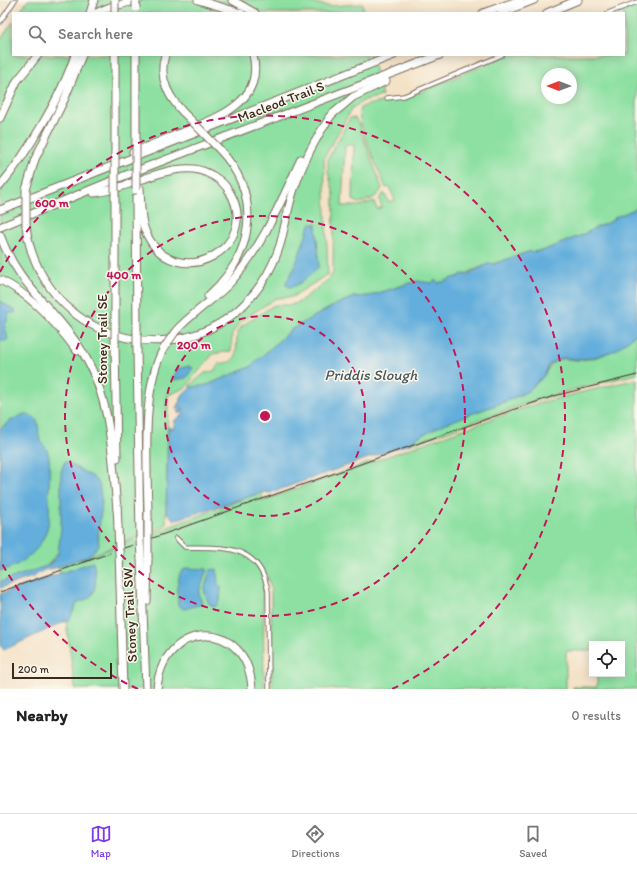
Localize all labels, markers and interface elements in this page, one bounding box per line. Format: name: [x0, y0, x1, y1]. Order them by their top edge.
search box: [12, 12, 625, 56]
icon: search: [26, 23, 48, 45]
text: Search here: [58, 25, 133, 43]
north arrow: [541, 68, 577, 104]
street label: Macleod Trail S: [235, 78, 327, 126]
text: 600 m: [35, 196, 70, 210]
text: 400 m: [107, 268, 142, 282]
street label: Stoney Trail SE: [94, 294, 111, 384]
text: 200 m: [177, 338, 212, 352]
water label: Priddis Slough: [325, 366, 418, 384]
centre of rings: [258, 409, 272, 423]
street label: Stoney Trail SW: [119, 567, 141, 663]
map controls: [589, 641, 625, 677]
button: locate: [589, 641, 625, 677]
scale bar: [12, 661, 112, 680]
text: 200 m: [18, 663, 49, 676]
text: Nearby: [16, 705, 68, 725]
text: 0 results: [571, 708, 621, 723]
tab: Map: [90, 823, 112, 860]
tab: Directions: [291, 823, 340, 860]
tab: Saved: [519, 823, 547, 860]

